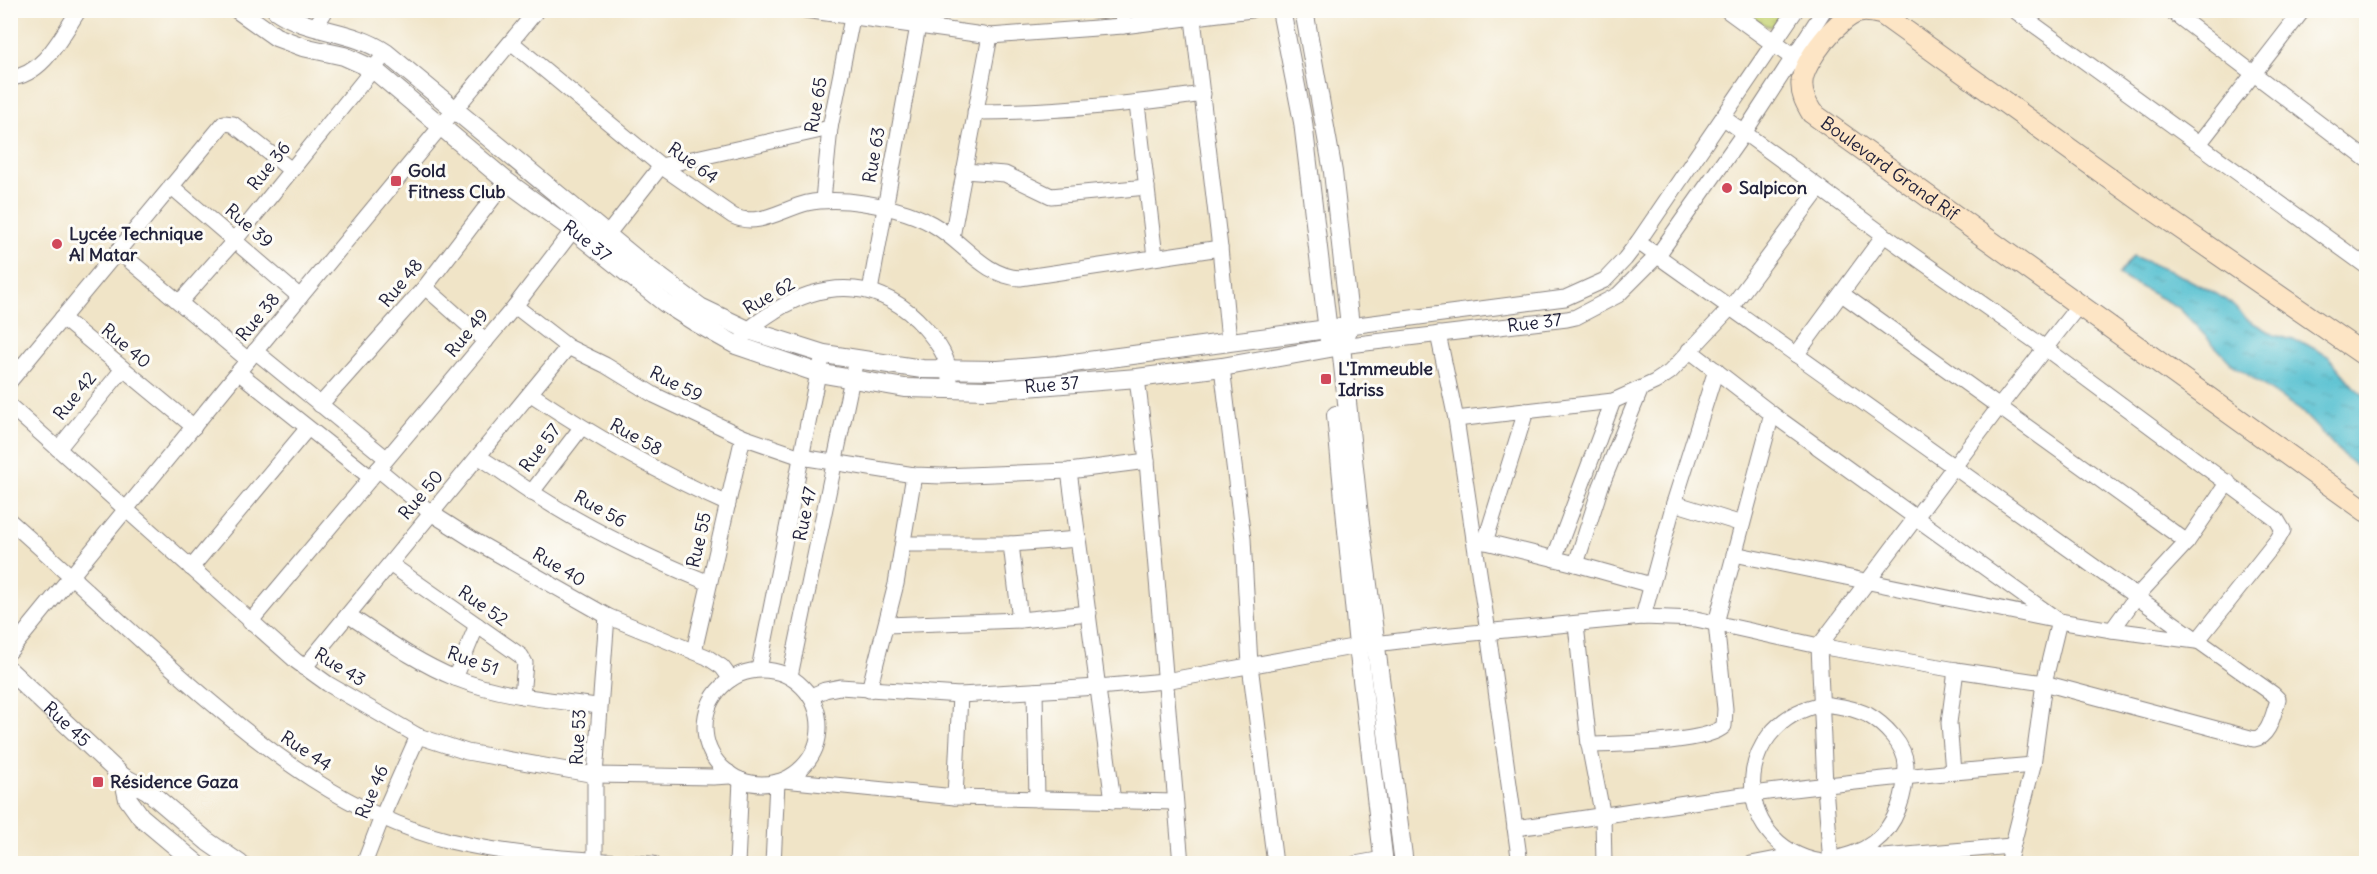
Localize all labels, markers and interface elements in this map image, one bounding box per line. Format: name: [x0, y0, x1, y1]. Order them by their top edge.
street label: Rue 65: [799, 75, 832, 135]
street label: Boulevard Grand Rif: [1816, 111, 1964, 226]
street label: Rue 63: [857, 125, 890, 185]
street label: Rue 36: [242, 137, 295, 195]
street label: Rue 64: [664, 137, 723, 189]
place label: Gold Fitness Club: [408, 159, 505, 203]
marker: Gold Fitness Club: [389, 174, 403, 188]
place label: Salpicon: [1739, 176, 1808, 199]
marker: Salpicon: [1720, 181, 1734, 195]
street label: Rue 39: [221, 198, 278, 253]
street label: Rue 37: [559, 215, 616, 267]
place label: Lycée Technique Al Matar: [69, 222, 204, 266]
marker: Lycée Technique Al Matar: [50, 237, 64, 251]
street label: Rue 48: [374, 254, 428, 312]
street label: Rue 62: [739, 272, 799, 320]
street label: Rue 38: [231, 288, 285, 346]
street label: Rue 49: [440, 304, 494, 362]
street label: Rue 37: [1506, 308, 1563, 337]
street label: Rue 40: [97, 318, 156, 373]
place label: L'Immeuble Idriss: [1338, 357, 1433, 401]
street label: Rue 59: [646, 360, 707, 407]
street label: Rue 42: [48, 367, 101, 425]
street label: Rue 37: [1024, 371, 1080, 398]
marker: L'Immeuble Idriss: [1319, 372, 1333, 386]
street label: Rue 58: [606, 413, 667, 460]
street label: Rue 57: [514, 419, 565, 477]
street label: Rue 50: [393, 465, 448, 524]
street label: Rue 56: [570, 485, 631, 532]
street label: Rue 47: [788, 485, 821, 543]
street label: Rue 55: [681, 510, 716, 570]
street label: Rue 40: [528, 542, 590, 591]
street label: Rue 52: [454, 580, 513, 631]
street label: Rue 51: [444, 641, 502, 680]
street label: Rue 43: [310, 642, 370, 691]
street label: Rue 45: [39, 696, 96, 752]
street label: Rue 53: [565, 708, 590, 766]
street label: Rue 44: [276, 725, 336, 776]
street label: Rue 46: [350, 761, 393, 822]
place label: Résidence Gaza: [110, 770, 238, 793]
marker: Résidence Gaza: [91, 775, 105, 789]

